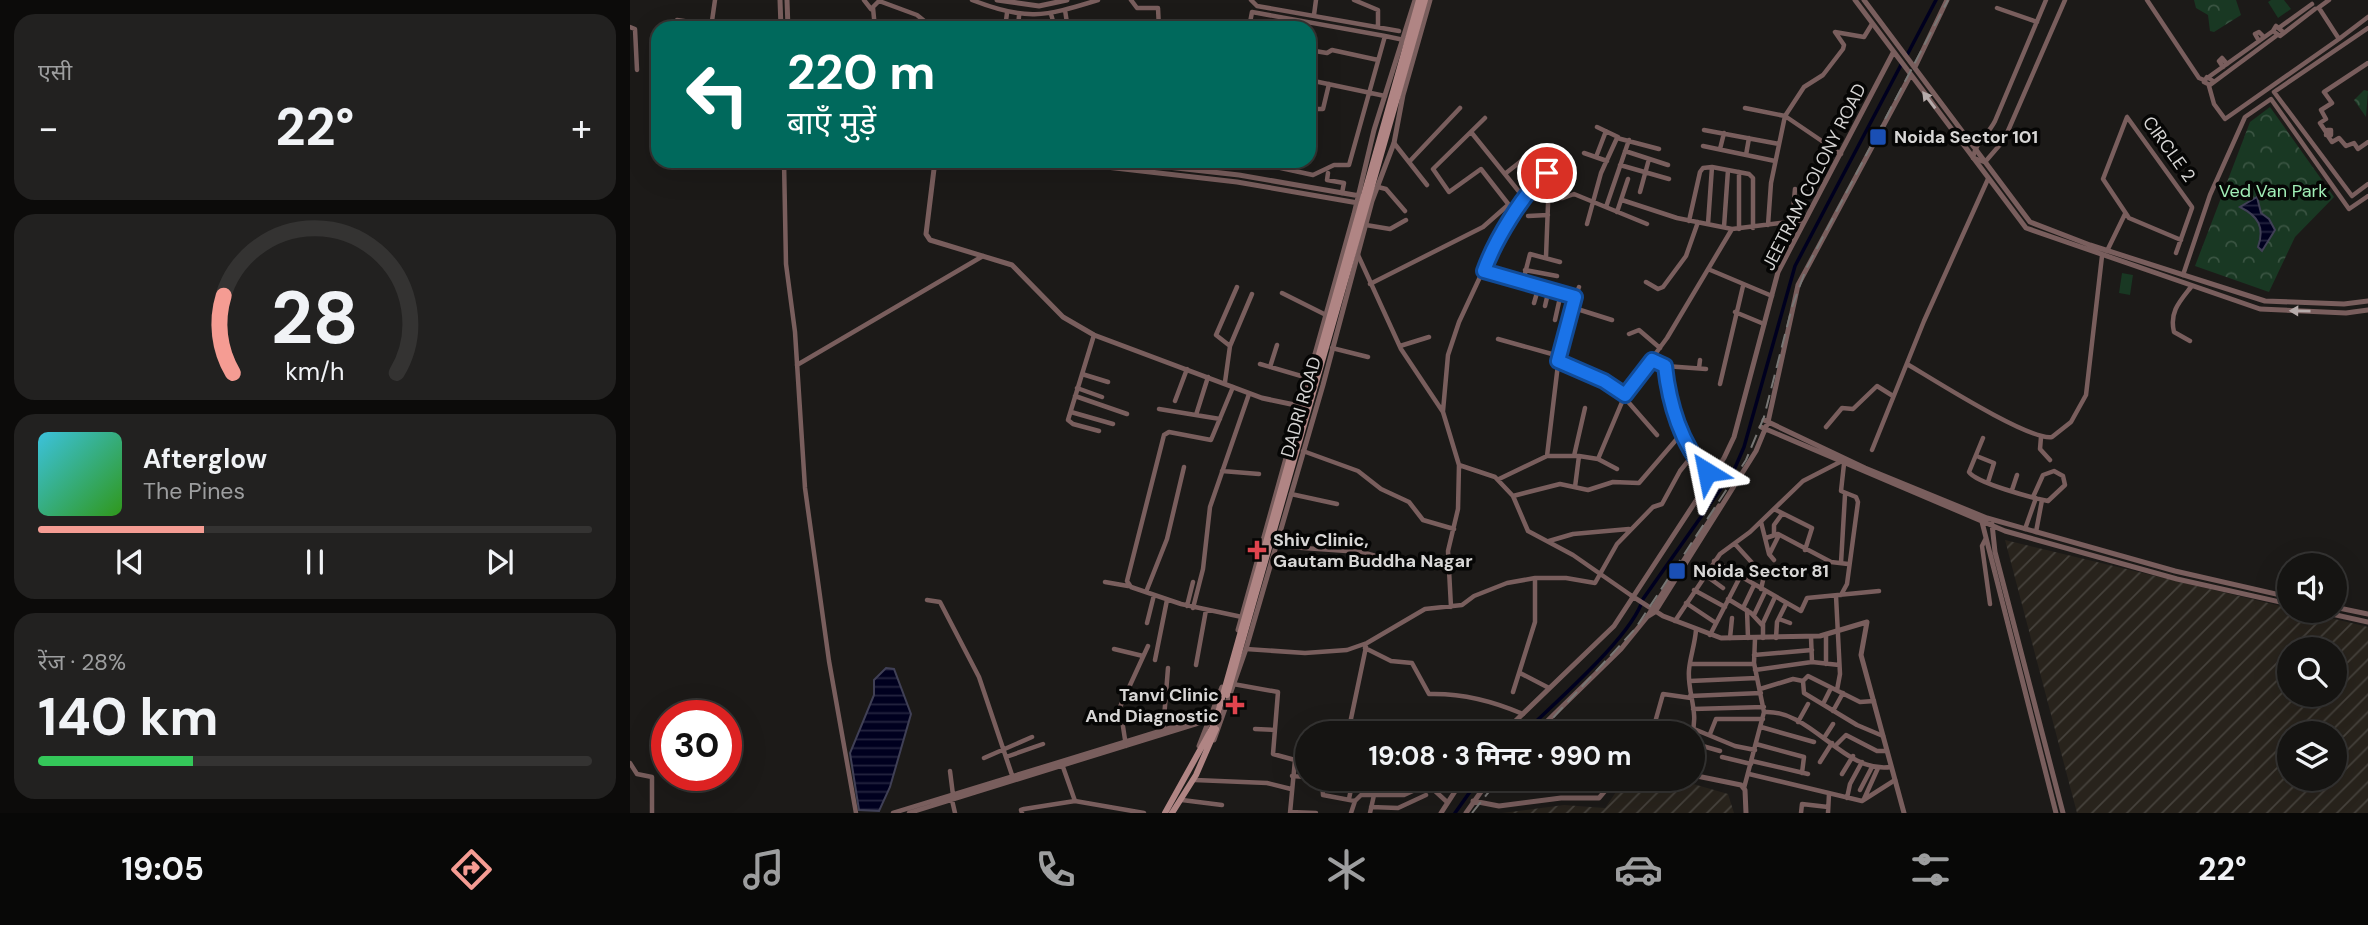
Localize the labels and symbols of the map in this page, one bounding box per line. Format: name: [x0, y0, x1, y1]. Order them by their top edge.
street label: JEETRAM COLONY ROAD: [1756, 79, 1872, 275]
one-way arrow: [1922, 91, 1936, 110]
street label: CIRCLE 2: [2137, 111, 2201, 187]
place label: Noida Sector 101: [1894, 125, 2038, 149]
marker: Noida Sector 101: [1868, 127, 1888, 147]
pin: [1517, 143, 1577, 203]
park label: Ved Van Park: [2219, 179, 2327, 203]
one-way arrow: [2289, 306, 2311, 317]
street label: DADRI ROAD: [1275, 354, 1327, 460]
position arrow: [1670, 435, 1744, 509]
place label: Shiv Clinic, Gautam Buddha Nagar: [1273, 528, 1473, 573]
marker: Shiv Clinic, Gautam Buddha Nagar: [1247, 540, 1267, 560]
place label: Noida Sector 81: [1693, 559, 1829, 583]
marker: Noida Sector 81: [1667, 561, 1687, 581]
place label: Tanvi Clinic And Diagnostic: [1085, 683, 1219, 728]
marker: Tanvi Clinic And Diagnostic: [1225, 695, 1245, 715]
speed limit sign: 30: [651, 700, 742, 791]

